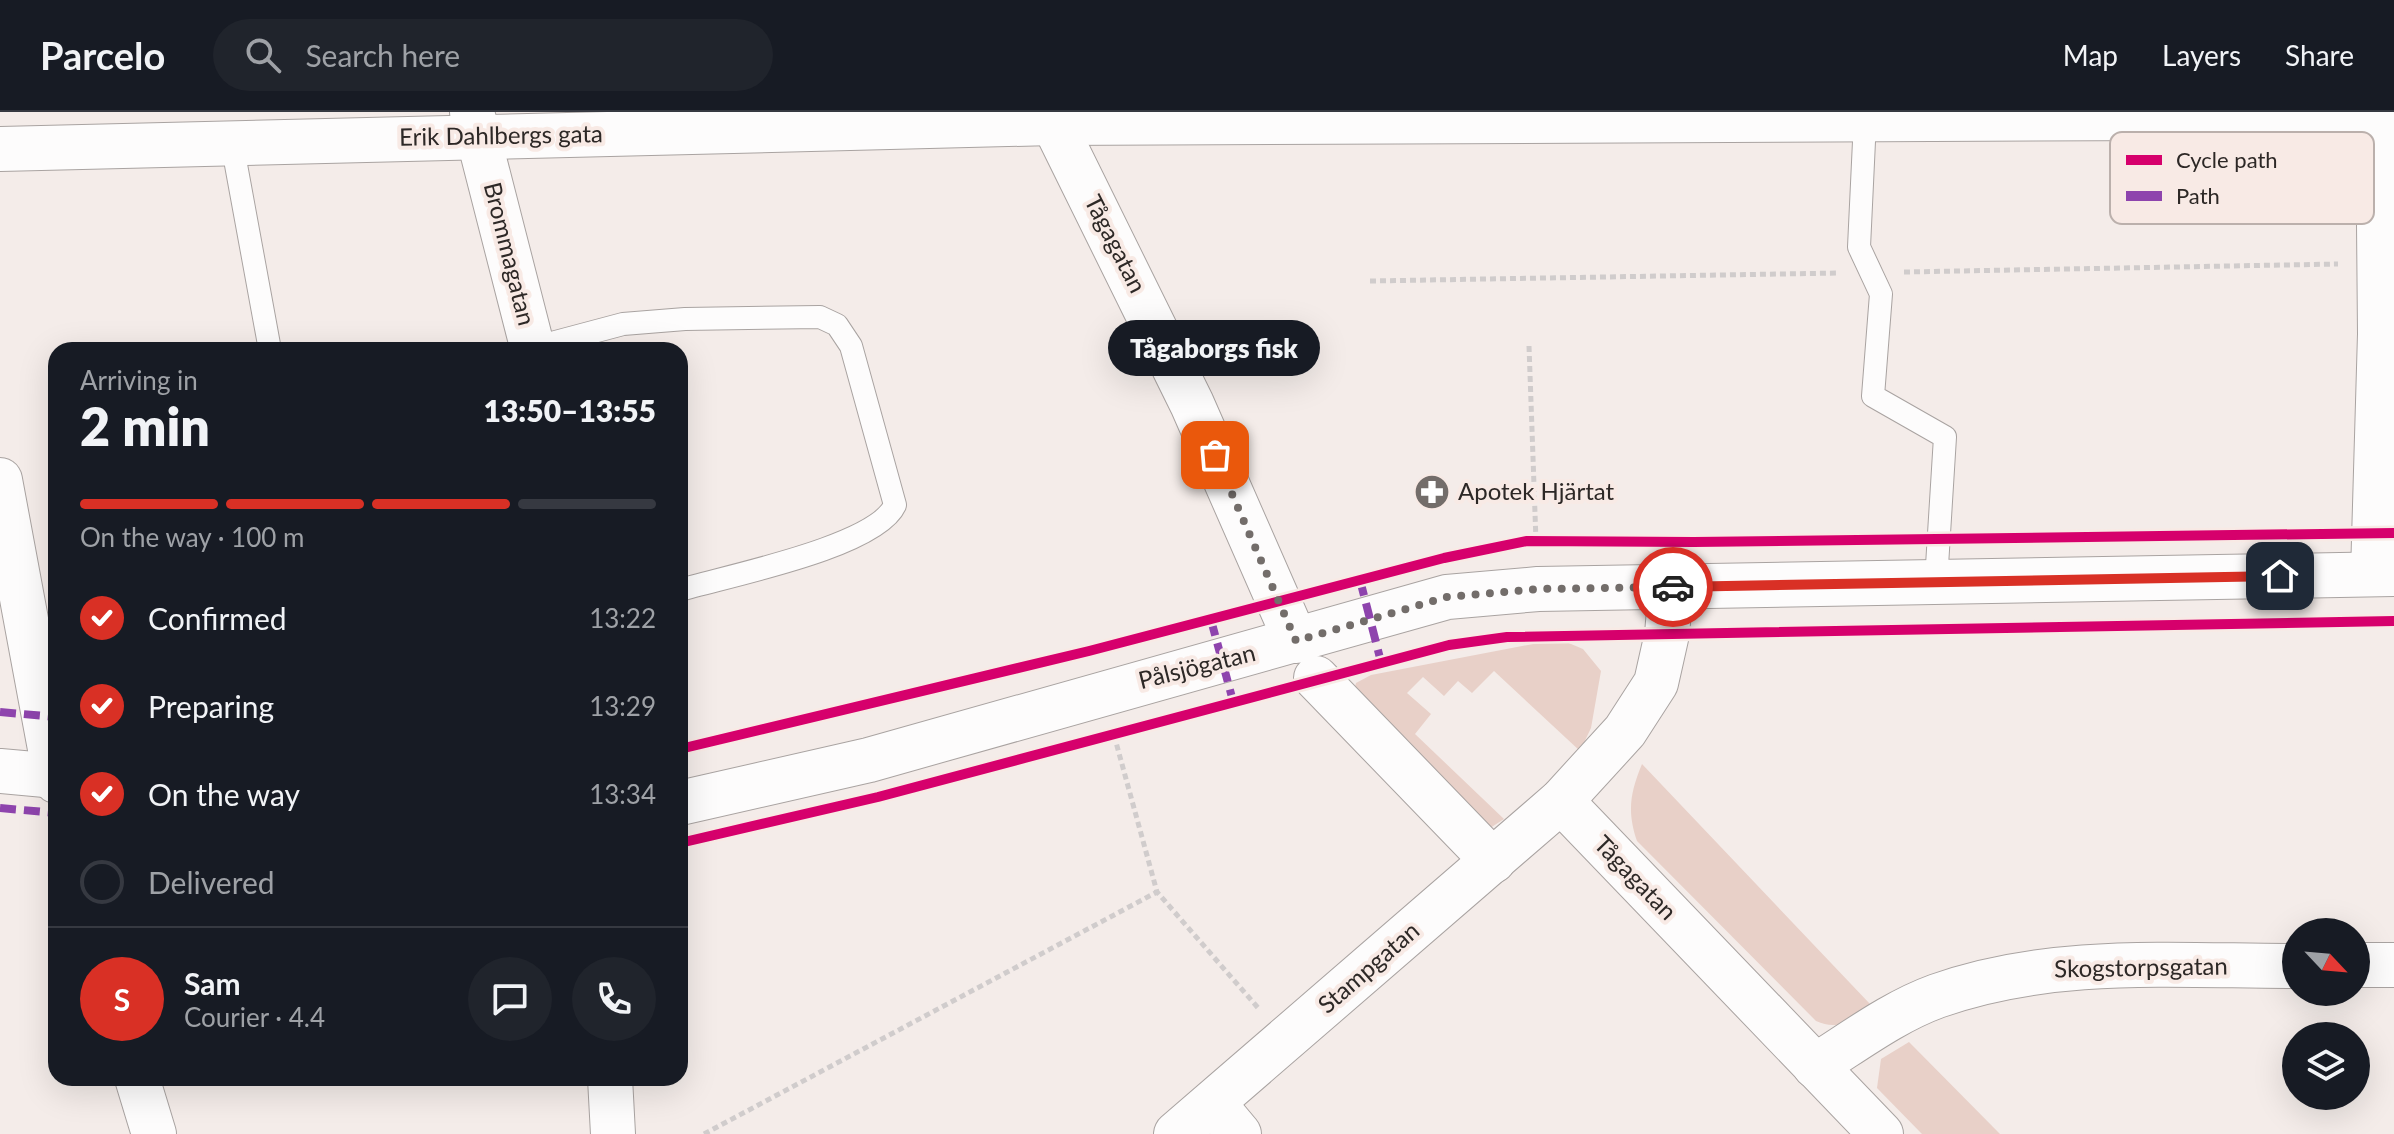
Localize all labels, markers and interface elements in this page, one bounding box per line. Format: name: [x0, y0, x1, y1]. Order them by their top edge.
search box: [213, 19, 773, 91]
text: Parcelo: [40, 32, 165, 78]
icon: search: [241, 33, 285, 77]
text: Search here: [305, 37, 460, 73]
text: Map: [2063, 38, 2118, 72]
text: Layers: [2162, 38, 2241, 72]
text: Share: [2285, 38, 2354, 72]
street label: Erik Dahlbergs gata: [399, 118, 603, 151]
legend: [2110, 132, 2374, 224]
text: Cycle path: [2176, 146, 2278, 173]
street label: Brommagatan: [479, 179, 542, 328]
text: Path: [2176, 182, 2220, 209]
street label: Tågagatan: [1079, 190, 1153, 297]
callout: Tågaborgs fisk: [1109, 319, 1321, 375]
text: Tågaborgs fisk: [1130, 332, 1298, 364]
text: Arriving in: [80, 364, 198, 396]
text: 13:50–13:55: [483, 392, 656, 428]
text: 2 min: [80, 395, 210, 457]
pin: [1181, 421, 1249, 489]
icon: bag: [1193, 433, 1237, 477]
pharmacy icon: Apotek Hjärtat: [1413, 473, 1451, 511]
place label: Apotek Hjärtat: [1458, 476, 1615, 505]
text: On the way · 100 m: [80, 521, 304, 553]
pin: [2246, 542, 2314, 610]
courier: [1633, 547, 1713, 627]
icon: home: [2258, 554, 2302, 598]
icon: car: [1651, 565, 1695, 609]
icon: check: [80, 596, 124, 640]
text: Confirmed: [148, 600, 287, 636]
text: 13:22: [589, 602, 656, 634]
street label: Pålsjögatan: [1135, 637, 1258, 694]
icon: check: [80, 684, 124, 728]
text: Preparing: [148, 688, 274, 724]
text: 13:29: [589, 690, 656, 722]
icon: check: [80, 772, 124, 816]
text: On the way: [148, 776, 300, 812]
text: 13:34: [589, 778, 656, 810]
street label: Tågagatan: [1589, 829, 1683, 925]
text: Delivered: [148, 864, 275, 900]
street label: Stampgatan: [1312, 915, 1424, 1019]
north arrow: [2282, 918, 2370, 1006]
map controls: [2282, 918, 2370, 1110]
street label: Skogstorpsgatan: [2054, 950, 2228, 983]
button: chat: [468, 957, 552, 1041]
button: phone: [572, 957, 656, 1041]
text: Sam: [184, 965, 241, 1001]
text: S: [114, 981, 130, 1017]
text: Courier · 4.4: [184, 1001, 325, 1033]
button: layers: [2282, 1022, 2370, 1110]

